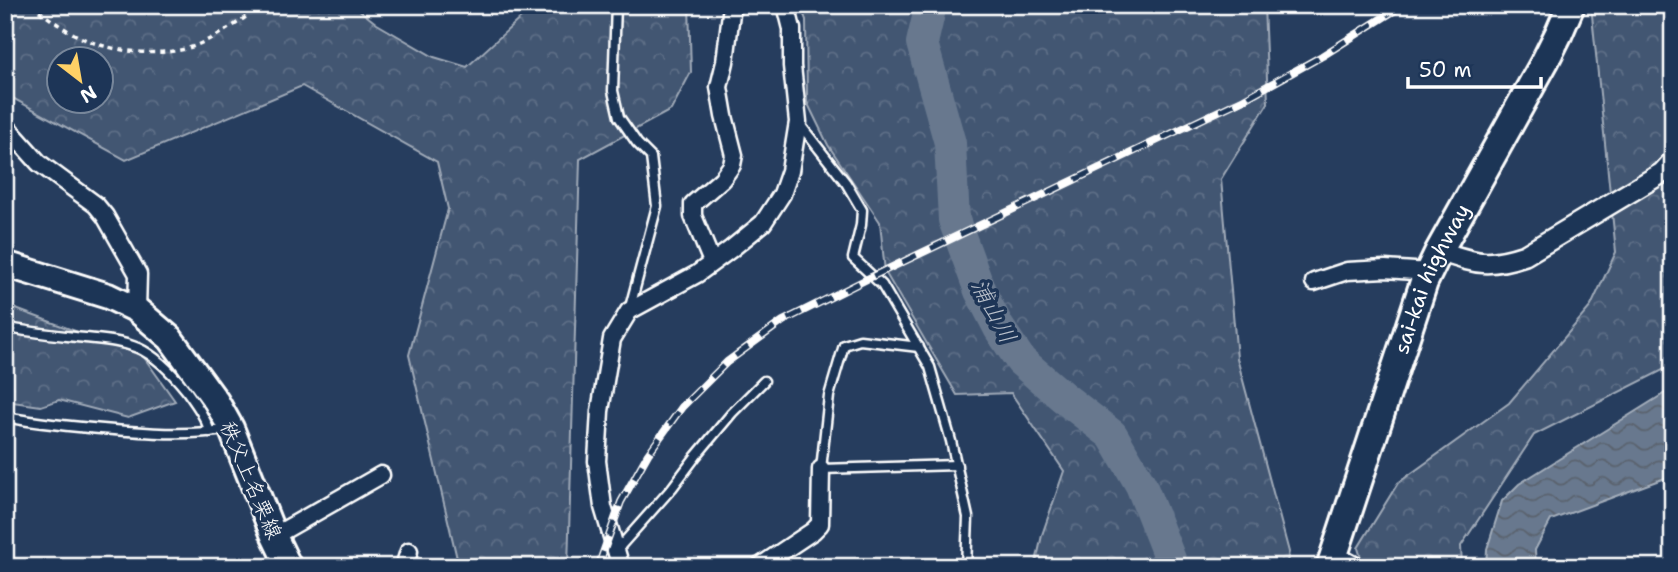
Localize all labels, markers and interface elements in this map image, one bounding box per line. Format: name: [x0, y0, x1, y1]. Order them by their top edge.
north arrow: [46, 46, 116, 116]
scale bar: [1408, 46, 1542, 90]
text: 50 m: [1419, 56, 1472, 84]
text: N: [76, 80, 101, 109]
street label: sai-kai highway: [1387, 199, 1477, 357]
water label: 浦山川: [965, 273, 1023, 349]
street label: 秩父上名栗線: [213, 417, 289, 543]

